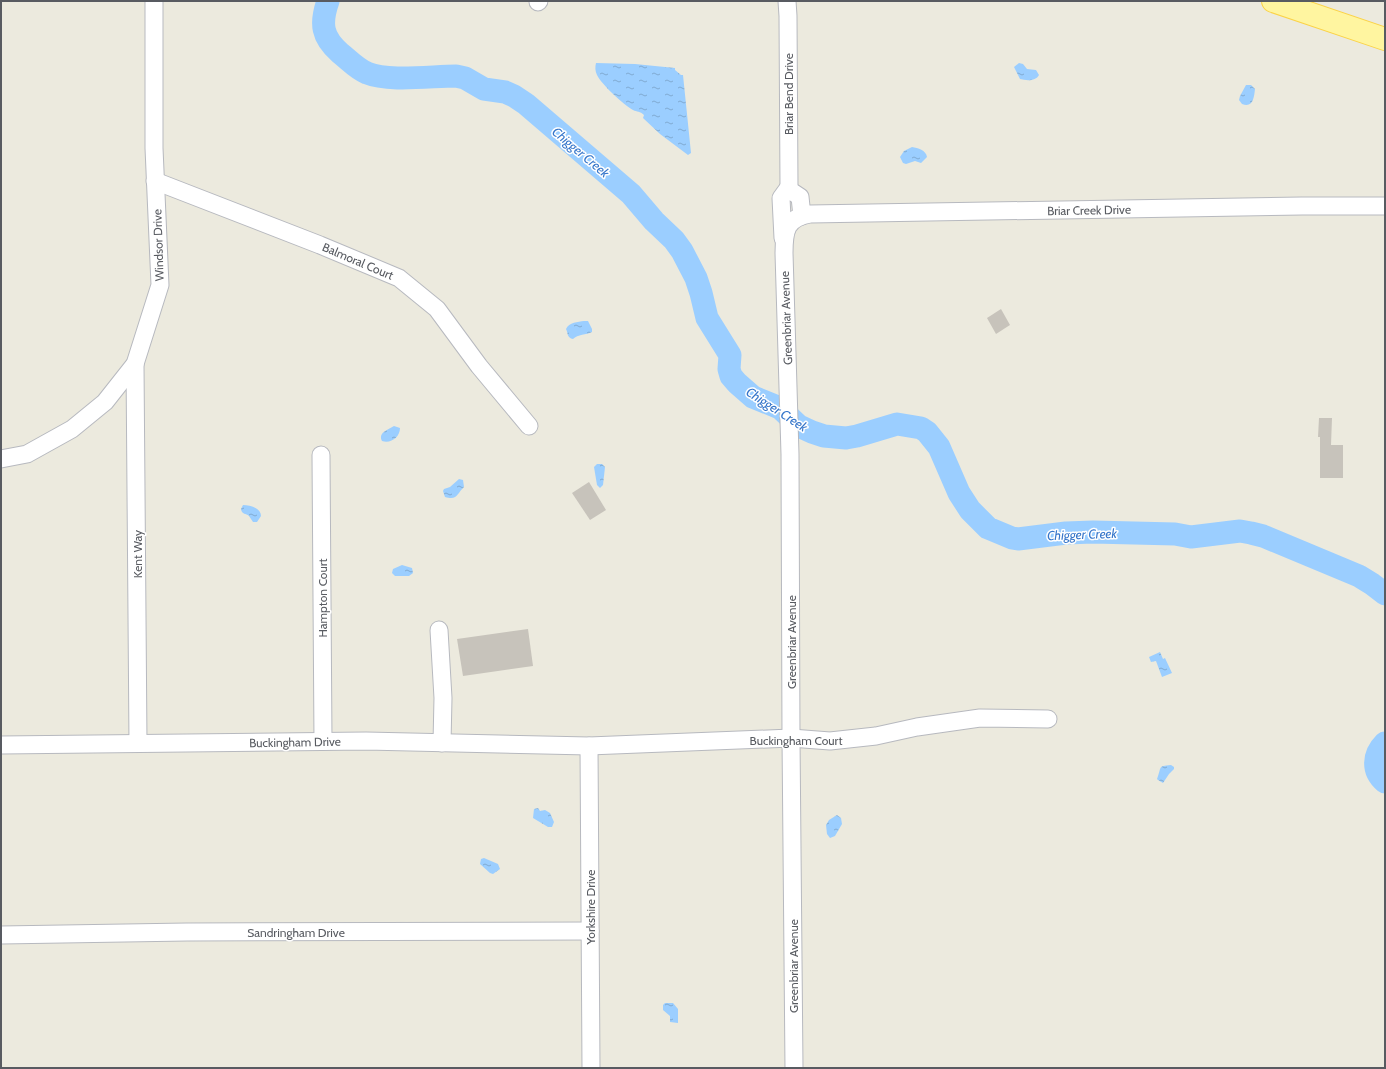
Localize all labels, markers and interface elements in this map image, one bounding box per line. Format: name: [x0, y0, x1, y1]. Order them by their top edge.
street label: Briar Bend Drive: [781, 53, 796, 135]
water label: Chigger Creek: [549, 123, 613, 181]
street label: Briar Creek Drive: [1047, 202, 1131, 218]
street label: Windsor Drive: [149, 209, 167, 281]
street label: Balmoral Court: [320, 239, 396, 283]
street label: Greenbriar Avenue: [777, 271, 795, 365]
water label: Chigger Creek: [743, 383, 811, 435]
water label: Chigger Creek: [1047, 525, 1118, 543]
street label: Kent Way: [130, 530, 145, 578]
street label: Hampton Court: [315, 558, 330, 638]
street label: Greenbriar Avenue: [784, 595, 799, 689]
street label: Buckingham Court: [750, 733, 842, 748]
street label: Buckingham Drive: [249, 734, 341, 750]
street label: Yorkshire Drive: [583, 870, 598, 945]
street label: Greenbriar Avenue: [786, 919, 801, 1013]
street label: Sandringham Drive: [247, 925, 345, 940]

